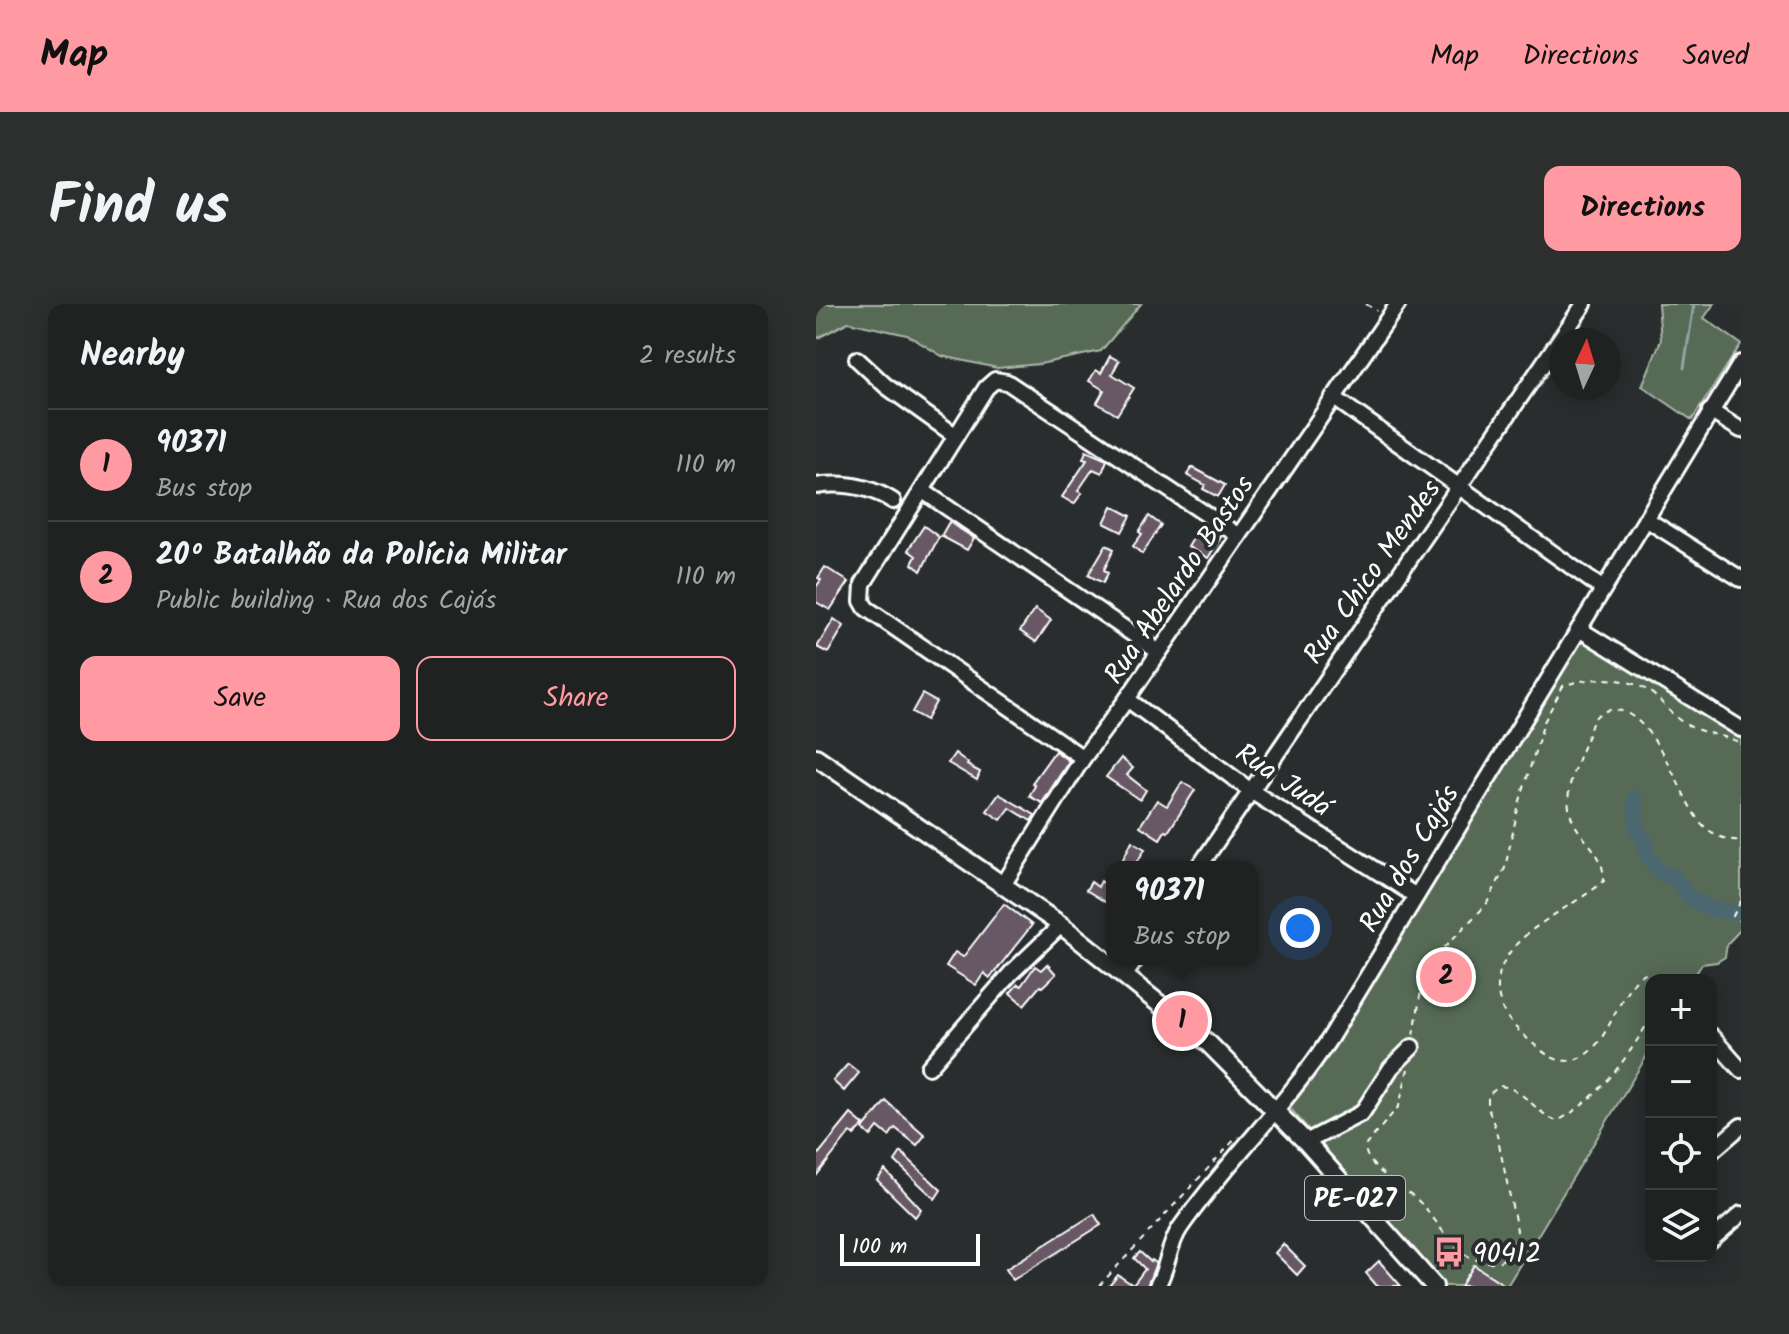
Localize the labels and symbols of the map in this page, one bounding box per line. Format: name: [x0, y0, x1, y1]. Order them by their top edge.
north arrow: [1549, 328, 1621, 400]
street label: Rua Abelardo Bastos: [1093, 467, 1267, 694]
street label: Rua Chico Mendes: [1292, 471, 1454, 674]
street label: Rua Judá: [1225, 732, 1342, 831]
street label: Rua dos Cajás: [1348, 776, 1472, 942]
your location: [1280, 908, 1320, 948]
pin: 2: [1420, 947, 1472, 1007]
pin: 1: [1156, 991, 1208, 1051]
road number: PE-027: [1305, 1176, 1405, 1220]
scale bar: [840, 1230, 980, 1266]
place label: 90412: [1473, 1232, 1541, 1277]
bus stop icon: 90412: [1432, 1235, 1466, 1269]

